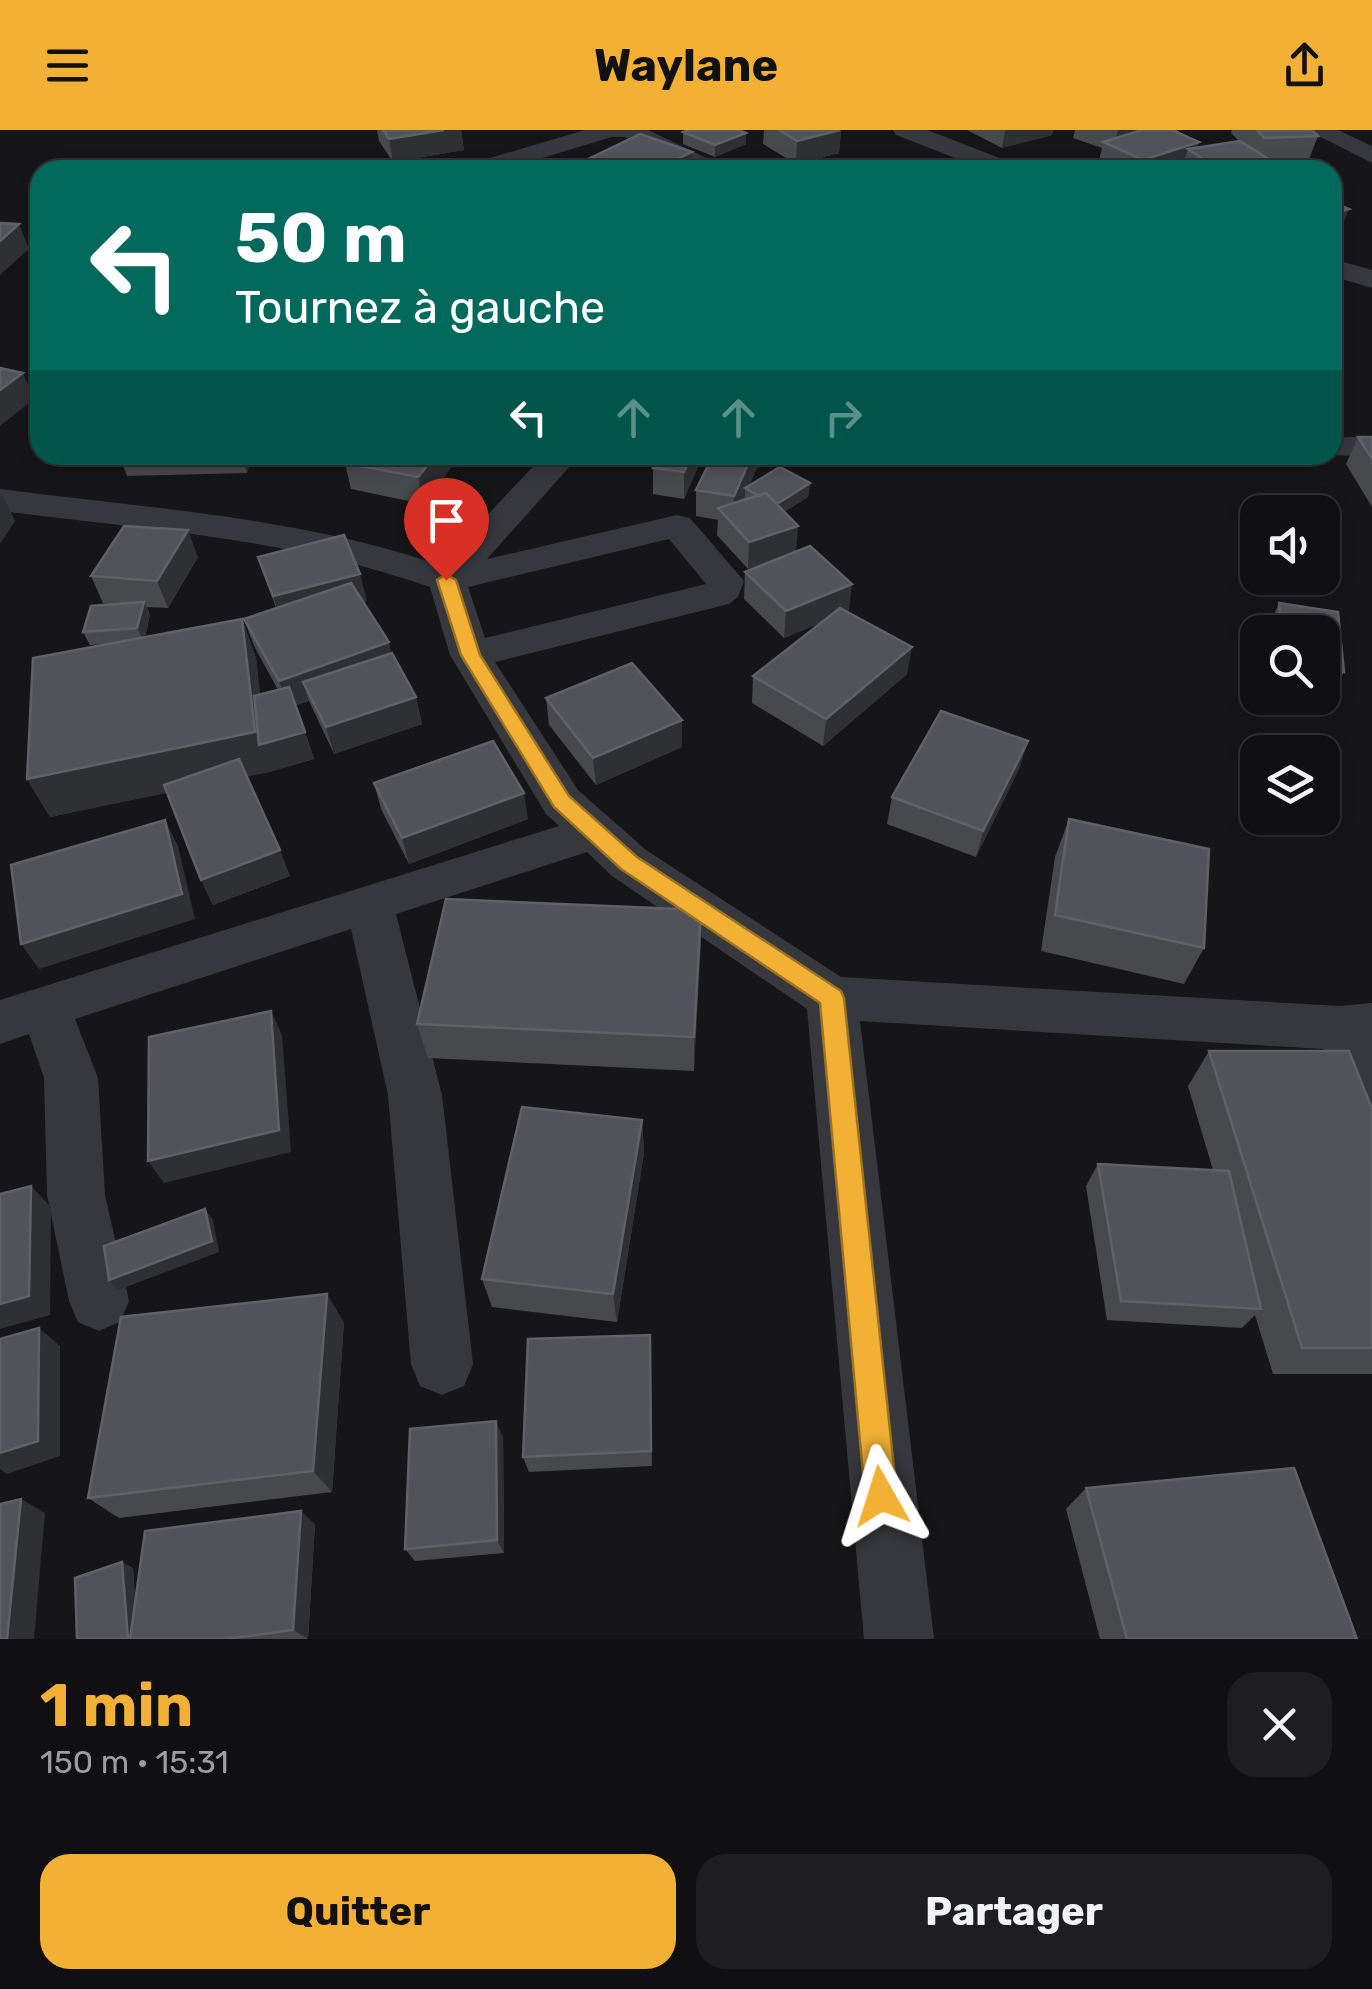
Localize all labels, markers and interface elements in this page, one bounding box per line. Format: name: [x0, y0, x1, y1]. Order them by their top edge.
icon: menu: [40, 38, 95, 93]
icon: share: [1277, 38, 1332, 93]
text: Waylane: [594, 39, 778, 92]
text: 50 m: [235, 197, 407, 280]
icon: left: [70, 200, 200, 330]
text: Tournez à gauche: [235, 281, 605, 334]
icon: left: [501, 390, 556, 445]
icon: ahead: [606, 390, 661, 445]
icon: ahead: [711, 390, 766, 445]
icon: right: [816, 390, 871, 445]
pin: [404, 478, 489, 581]
icon: arrive: [419, 493, 474, 548]
map controls: [1240, 495, 1340, 835]
button: sound: [1240, 495, 1340, 595]
button: search: [1240, 615, 1340, 715]
button: layers: [1240, 735, 1340, 835]
position arrow: [829, 1444, 933, 1548]
text: 1 min: [40, 1670, 193, 1741]
button: close: [1227, 1672, 1332, 1777]
text: 150 m · 15:31: [40, 1743, 229, 1781]
button: Quitter: [40, 1854, 676, 1969]
button: Partager: [696, 1854, 1332, 1969]

